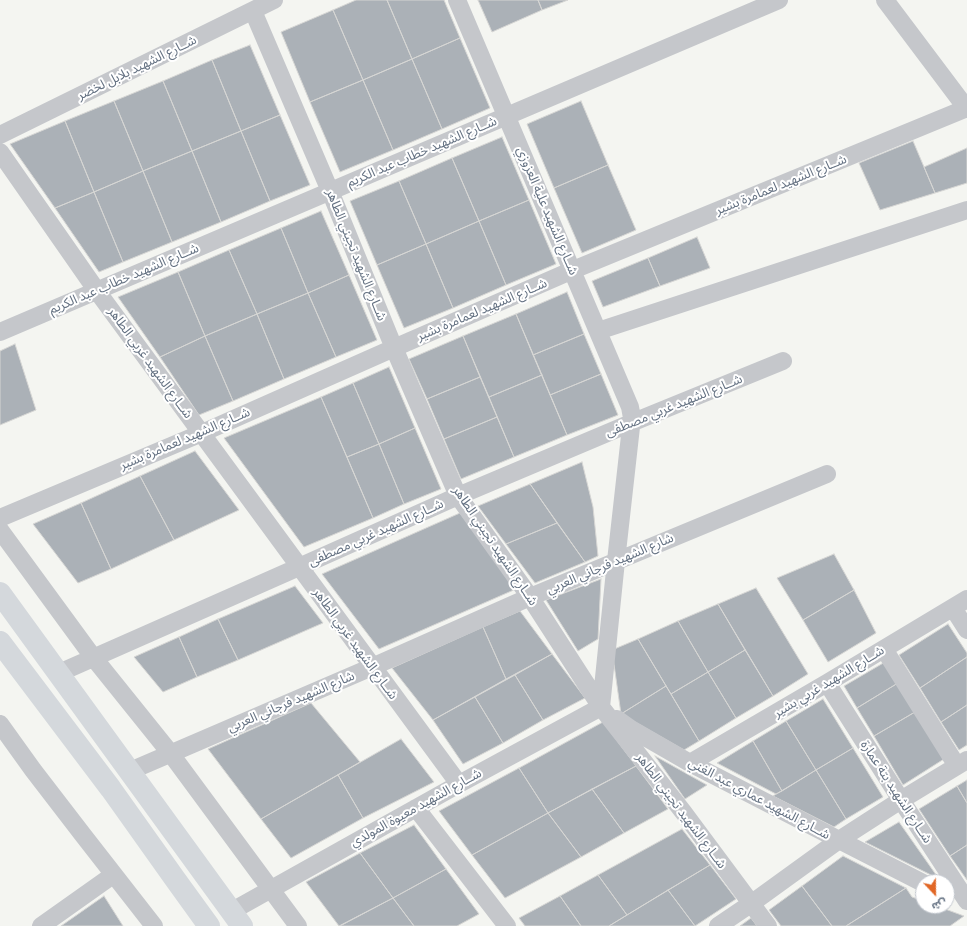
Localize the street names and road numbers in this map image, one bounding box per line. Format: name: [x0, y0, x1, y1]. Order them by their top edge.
street label: شــارع الشهيد بلابل لخضر: [75, 32, 199, 104]
street label: شــارع الشهيد خطاب عبد الكريم: [345, 113, 499, 191]
street label: شــارع الشهيد علية العزوزي: [513, 144, 581, 278]
street label: شــارع الشهيد لعمامرة بشير: [713, 152, 849, 218]
street label: شــارع الشهيد تجيني الطاهر: [322, 187, 390, 323]
street label: شــارع الشهيد خطاب عبد الكريم: [47, 240, 201, 318]
street label: شــارع الشهيد لعمامرة بشير: [414, 275, 550, 345]
street label: شــارع الشهيد غربي الطاهر: [104, 304, 196, 422]
street label: شــارع الشهيد غربي مصطفى: [603, 371, 745, 441]
street label: شــارع الشهيد لعمامرة بشير: [117, 404, 253, 474]
street label: شــارع الشهيد تجيني الطاهر: [449, 483, 541, 609]
street label: شــارع الشهيد غربي مصطفى: [306, 496, 446, 570]
street label: شارع الشهيد فرجاني العربي: [544, 530, 676, 598]
street label: شــارع الشهيد غربي الطاهر: [309, 585, 401, 703]
street label: شــارع الشهيد غربي بشير: [771, 643, 887, 721]
street label: شارع الشهيد فرجاني العربي: [225, 668, 357, 736]
street label: شــارع الشهيد بتة عمارة: [857, 738, 935, 846]
street label: شــارع الشهيد تجيني الطاهر: [632, 750, 730, 872]
street label: شــارع الشهيد عماري عبد الغني: [685, 755, 833, 843]
street label: شــارع الشهيد معيوة المولدي: [348, 765, 484, 851]

